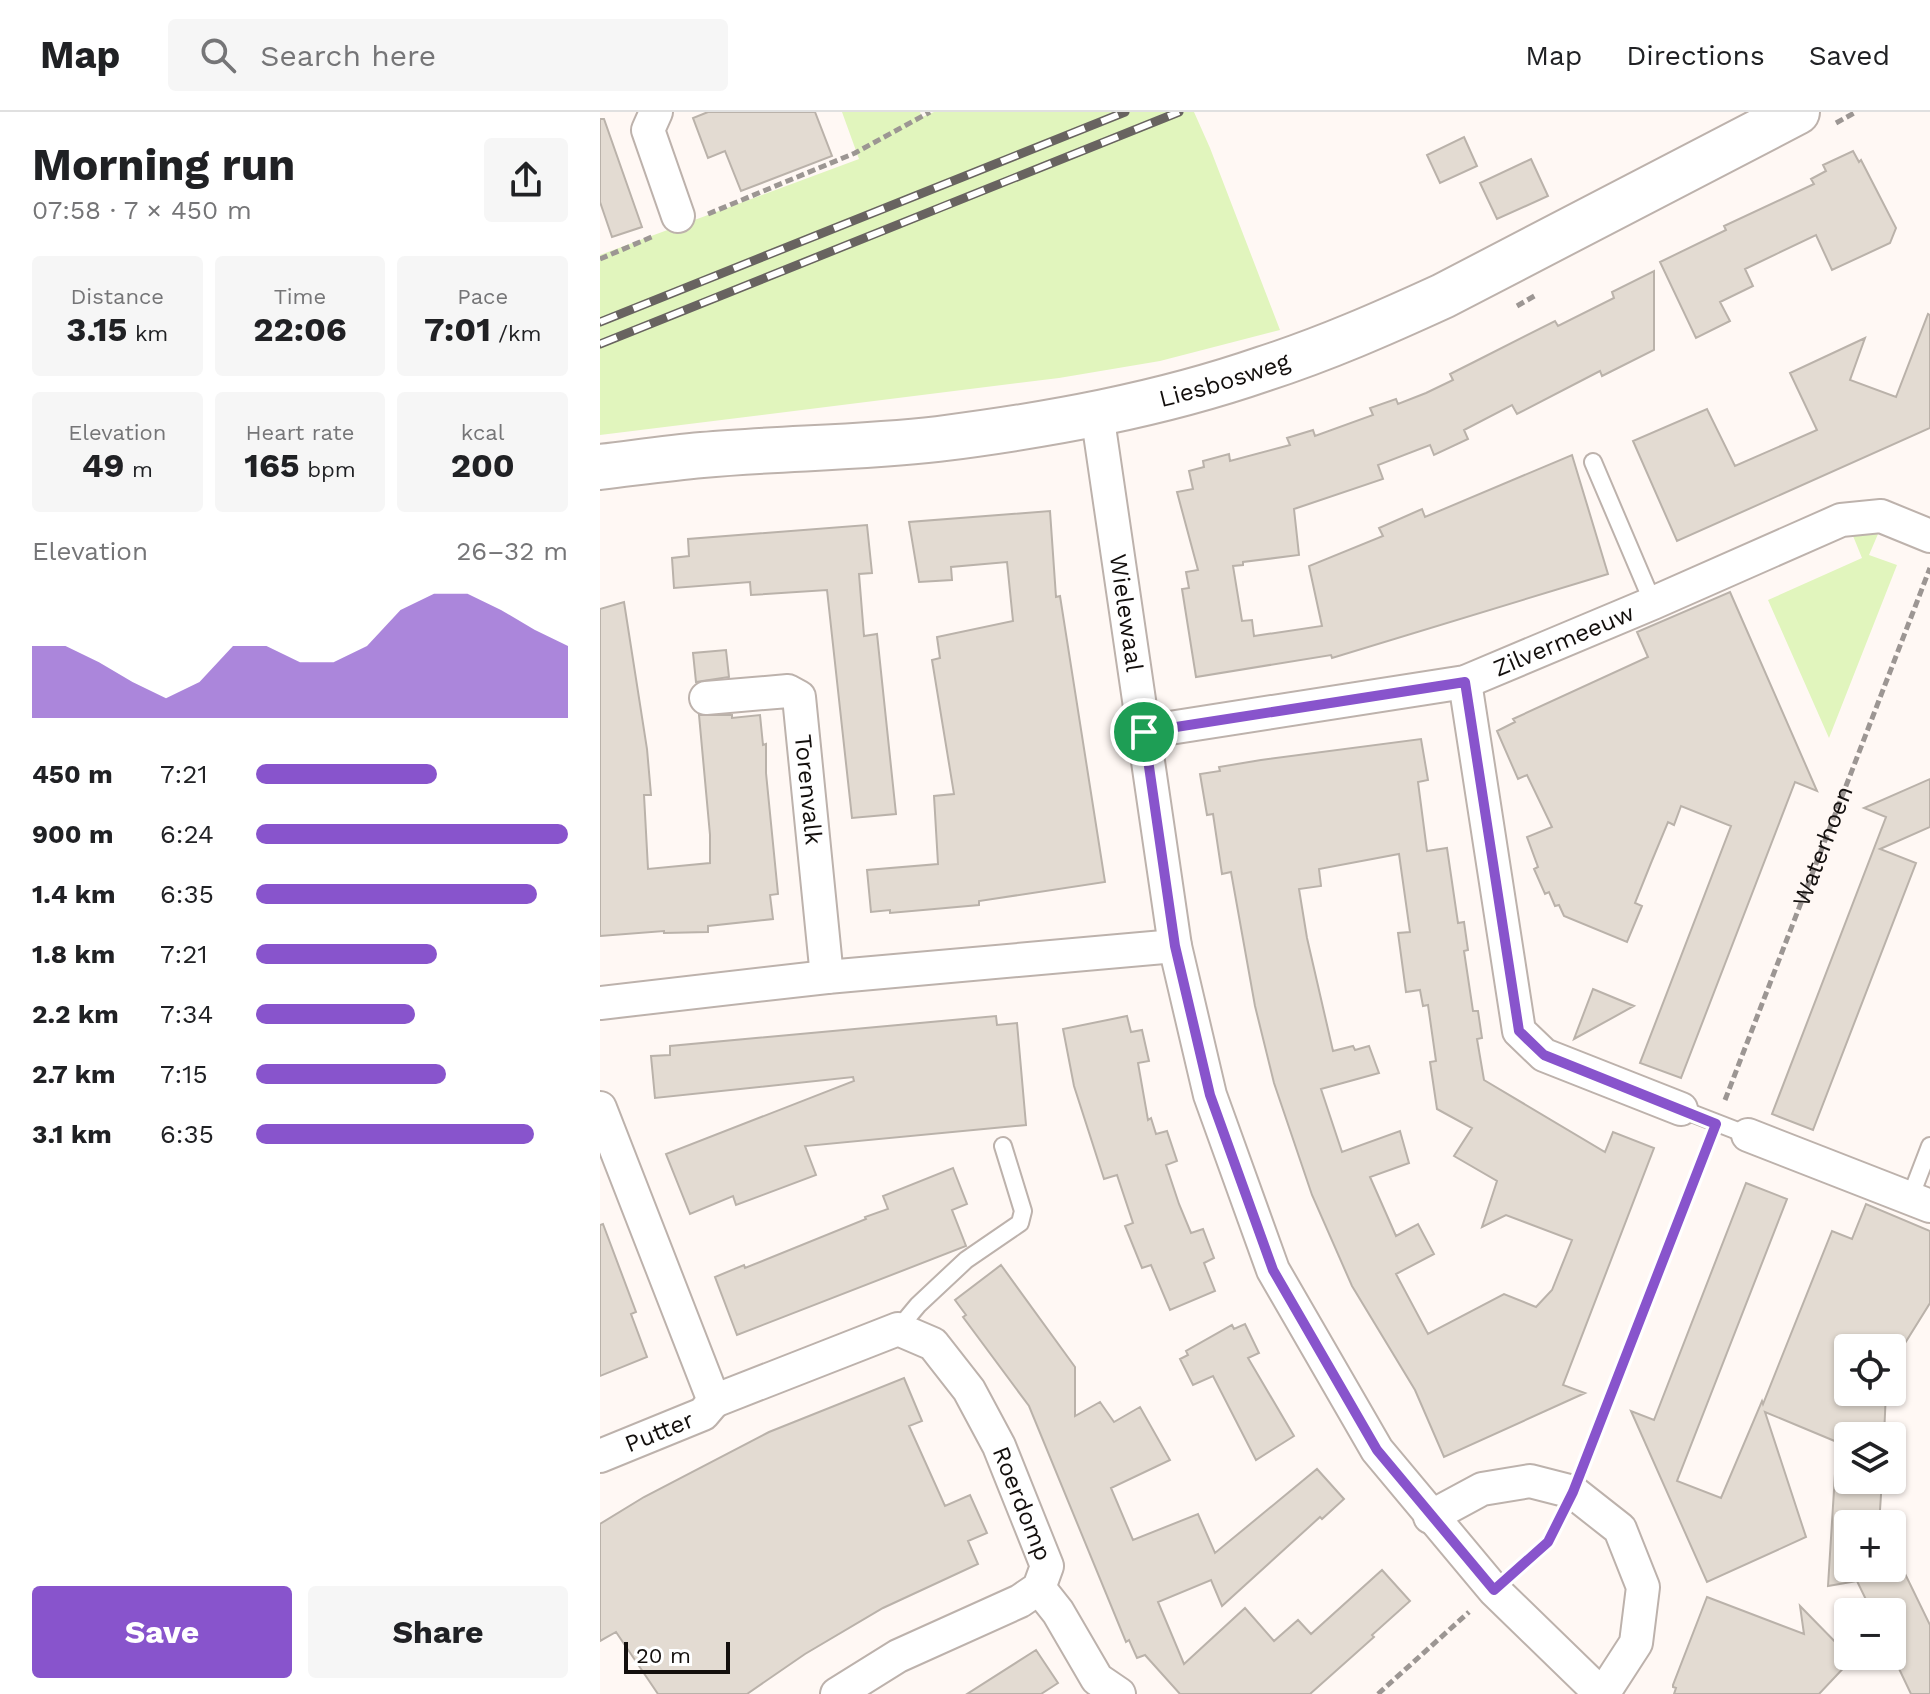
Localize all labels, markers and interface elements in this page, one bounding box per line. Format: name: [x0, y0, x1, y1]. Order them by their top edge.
search box: [168, 19, 728, 91]
text: Map: [40, 33, 120, 77]
icon: search: [196, 33, 240, 77]
text: Search here: [260, 38, 436, 73]
text: Map: [1525, 39, 1582, 72]
text: Directions: [1626, 39, 1765, 72]
text: Saved: [1809, 39, 1890, 72]
button: share: [484, 138, 568, 222]
text: Morning run: [32, 139, 295, 191]
text: 07:58 · 7 × 450 m: [32, 195, 252, 225]
text: Distance: [71, 284, 164, 309]
text: Time: [274, 284, 326, 309]
text: Pace: [457, 284, 508, 309]
text: 3.15: [66, 309, 127, 349]
text: 22:06: [253, 309, 347, 349]
text: 7:01: [424, 309, 491, 349]
text: km: [127, 321, 168, 346]
text: /km: [491, 321, 541, 346]
street label: Liesbosweg: [1156, 347, 1294, 413]
text: Elevation: [68, 420, 166, 445]
text: Heart rate: [246, 420, 354, 445]
text: kcal: [461, 420, 504, 445]
text: 49: [82, 445, 125, 485]
text: 165: [244, 445, 300, 485]
text: 200: [451, 445, 515, 485]
text: m: [125, 457, 153, 482]
text: bpm: [300, 457, 356, 482]
text: Elevation: [32, 536, 148, 566]
text: 26–32 m: [456, 536, 568, 566]
street label: Wielewaal: [1104, 552, 1149, 674]
street label: Zilvermeeuw: [1489, 599, 1638, 682]
pin: [1110, 698, 1178, 766]
icon: arrive: [1122, 710, 1166, 754]
street label: Torenvalk: [789, 733, 828, 847]
text: 450 m: [32, 759, 113, 789]
text: 7:21: [160, 759, 208, 789]
street label: Waterhoen: [1787, 782, 1859, 910]
text: 900 m: [32, 819, 113, 849]
text: 6:24: [160, 819, 214, 849]
text: 1.4 km: [32, 879, 116, 909]
text: 6:35: [160, 879, 214, 909]
text: 1.8 km: [32, 939, 115, 969]
text: 7:21: [160, 939, 208, 969]
text: 2.2 km: [32, 999, 119, 1029]
text: 7:34: [160, 999, 213, 1029]
text: 2.7 km: [32, 1059, 115, 1089]
text: 7:15: [160, 1059, 208, 1089]
text: 3.1 km: [32, 1119, 112, 1149]
text: 6:35: [160, 1119, 214, 1149]
map controls: [1834, 1334, 1906, 1670]
button: locate: [1834, 1334, 1906, 1406]
street label: Putter: [621, 1405, 698, 1458]
button: layers: [1834, 1422, 1906, 1494]
street label: Roerdomp: [987, 1442, 1057, 1565]
button: +: [1834, 1510, 1906, 1582]
button: Save: [32, 1586, 292, 1678]
button: Share: [308, 1586, 568, 1678]
button: −: [1834, 1598, 1906, 1670]
scale bar: [624, 1638, 730, 1674]
text: 20 m: [636, 1643, 691, 1668]

